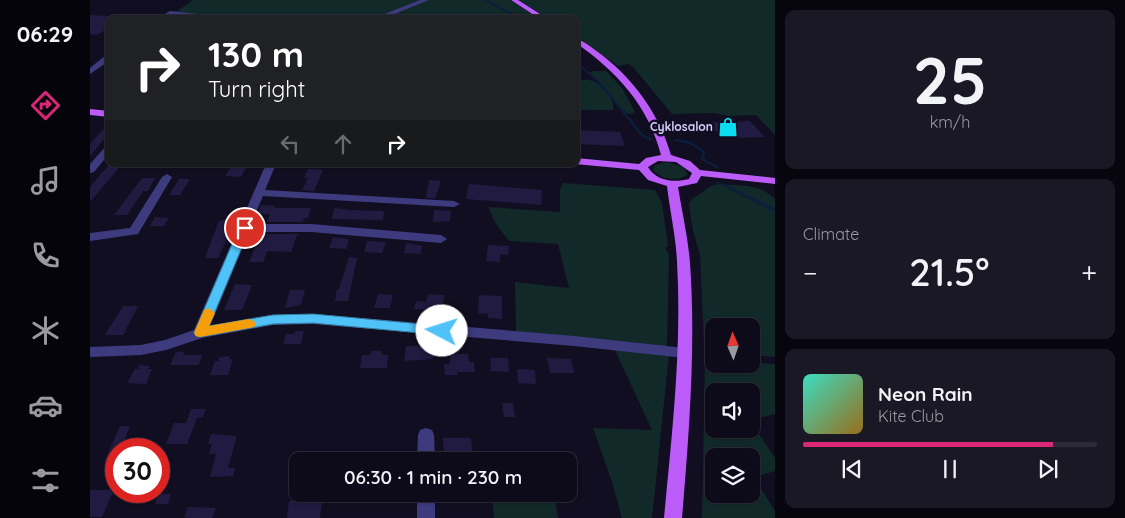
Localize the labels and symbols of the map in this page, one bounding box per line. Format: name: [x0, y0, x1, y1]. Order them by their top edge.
shop icon: Cyklosalon: [717, 116, 739, 138]
place label: Cyklosalon: [650, 119, 713, 134]
pin: [224, 207, 266, 249]
position arrow: [415, 304, 467, 356]
north arrow: [705, 318, 760, 372]
speed limit sign: 30: [105, 438, 170, 503]

